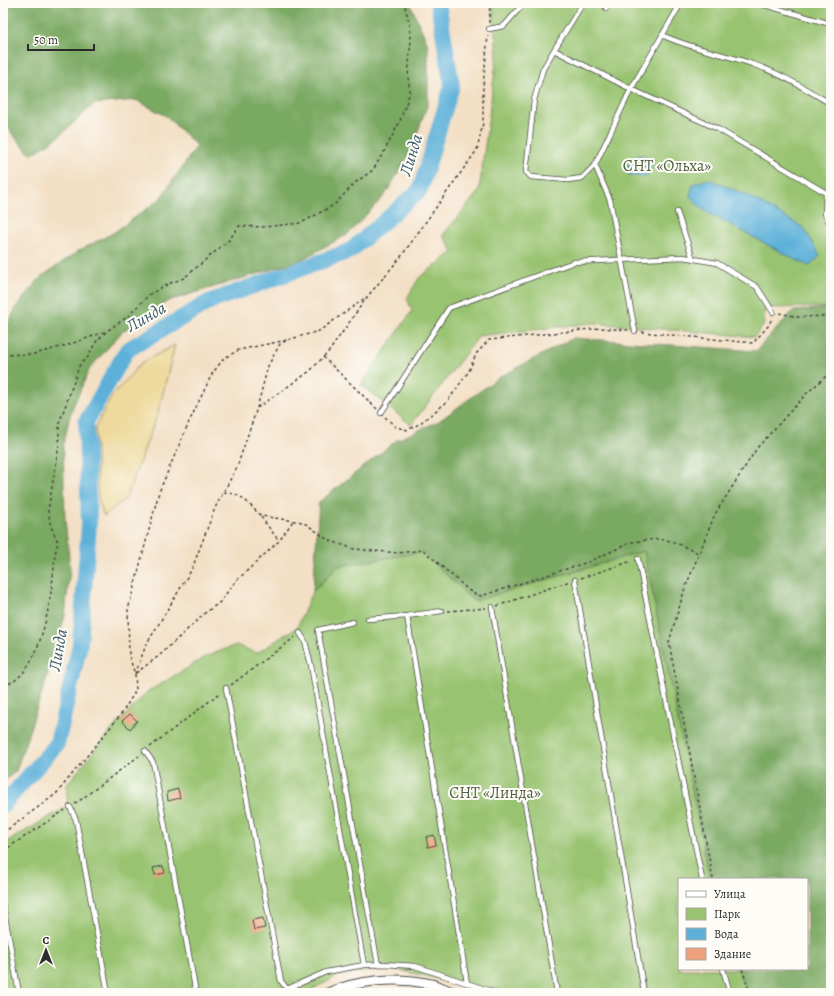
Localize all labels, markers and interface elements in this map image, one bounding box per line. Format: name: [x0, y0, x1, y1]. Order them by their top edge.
scale bar: [28, 26, 94, 52]
text: 50 m: [34, 32, 58, 48]
water label: Линда: [393, 131, 428, 180]
park label: СНТ «Ольха»: [623, 155, 711, 177]
water label: Линда: [121, 296, 170, 338]
water label: Линда: [43, 627, 73, 674]
park label: СНТ «Линда»: [449, 782, 541, 804]
legend: [678, 878, 808, 970]
text: Улица: [714, 886, 746, 902]
text: Парк: [714, 906, 740, 922]
text: Вода: [714, 926, 739, 942]
north arrow: [26, 930, 66, 970]
text: С: [43, 933, 50, 948]
text: Здание: [714, 946, 751, 962]

